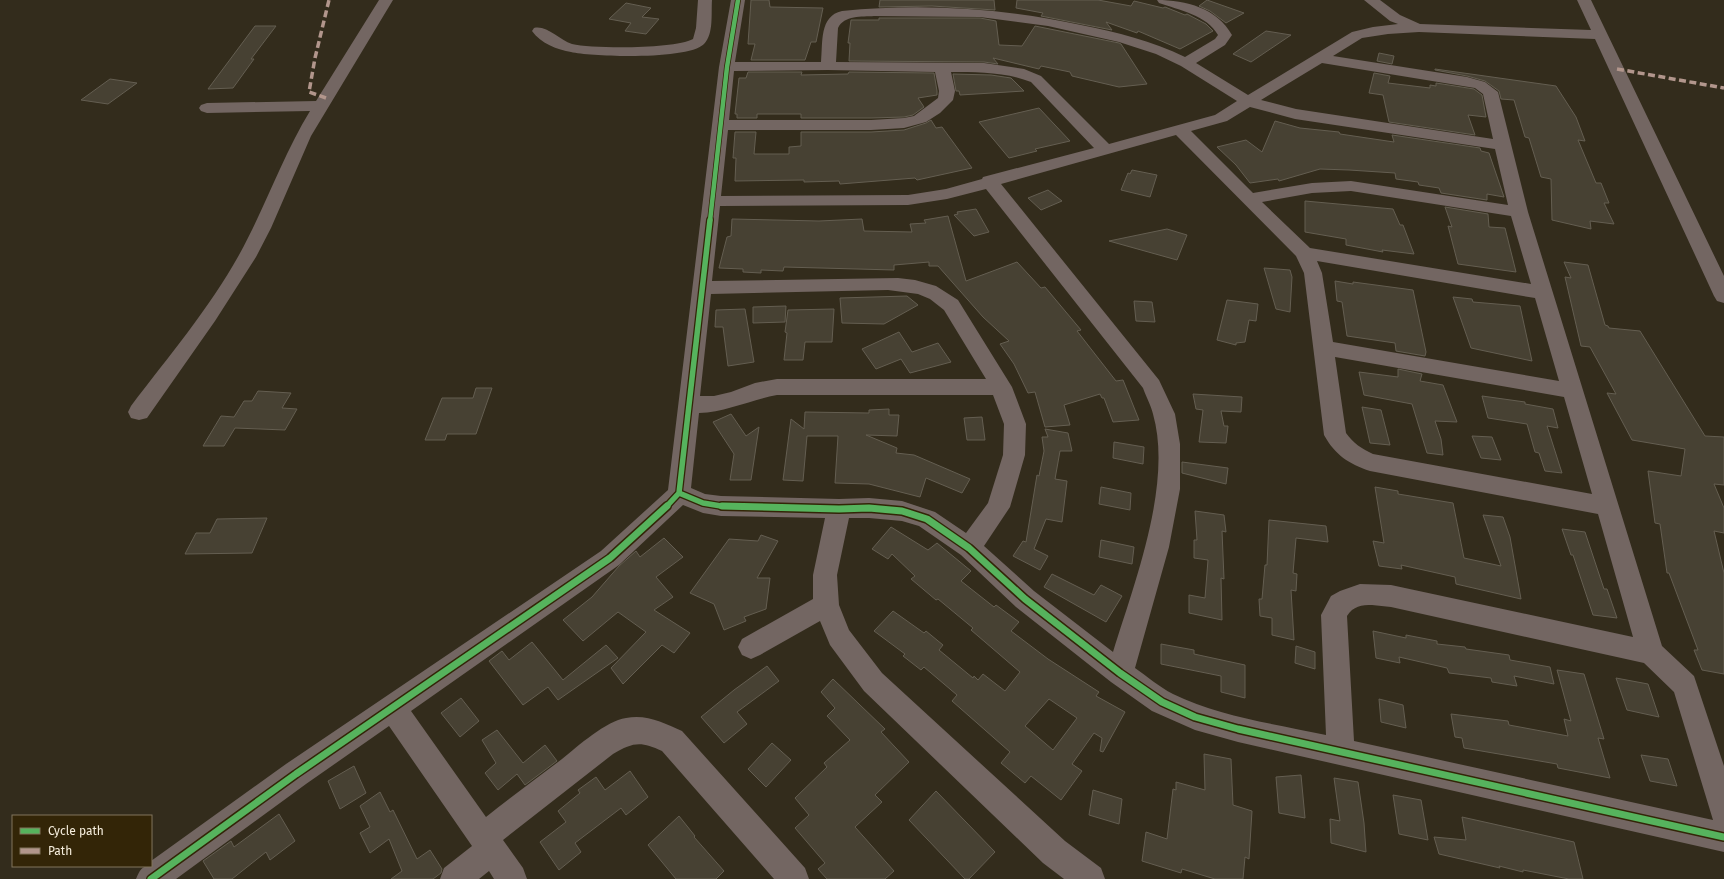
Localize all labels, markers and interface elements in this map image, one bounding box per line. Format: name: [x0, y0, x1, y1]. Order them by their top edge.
legend: [12, 815, 152, 867]
text: Cycle path: [48, 824, 104, 838]
text: Path: [48, 844, 72, 858]

